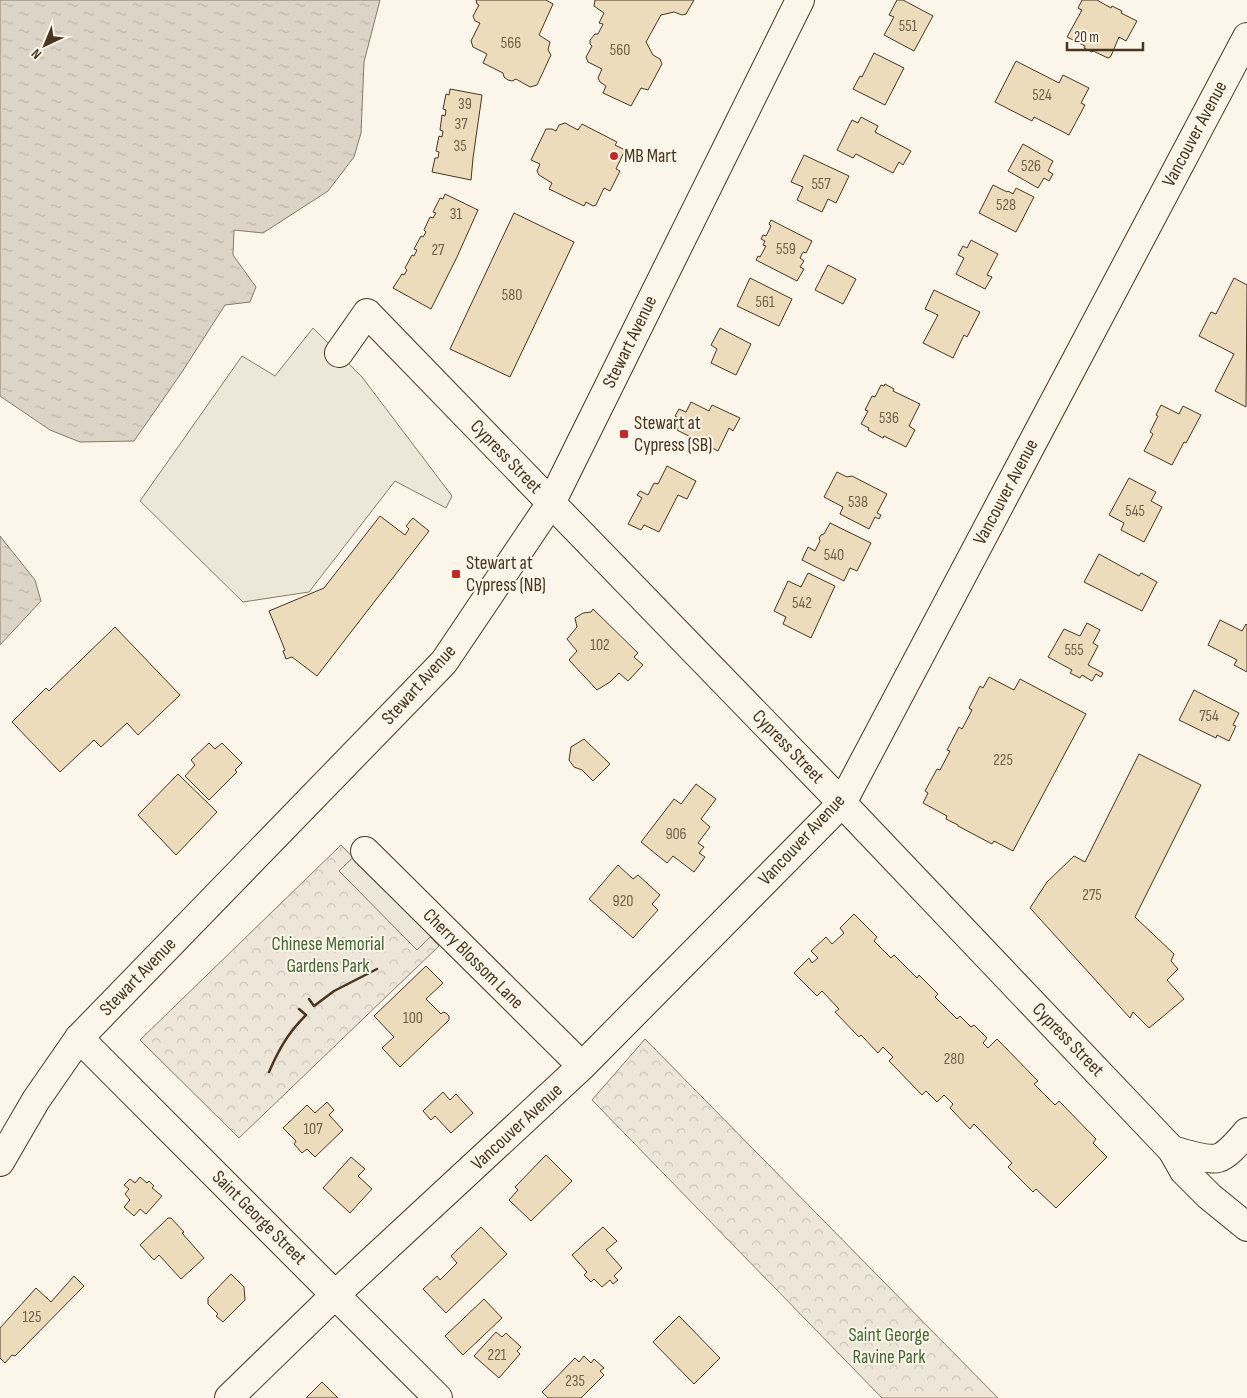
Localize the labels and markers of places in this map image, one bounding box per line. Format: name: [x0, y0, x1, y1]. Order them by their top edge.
place label: MB Mart: [624, 145, 677, 168]
marker: MB Mart: [608, 150, 620, 162]
place label: Stewart at Cypress (SB): [634, 412, 712, 457]
marker: Stewart at Cypress (SB): [618, 428, 630, 440]
place label: Stewart at Cypress (NB): [466, 552, 546, 597]
marker: Stewart at Cypress (NB): [450, 568, 462, 580]

